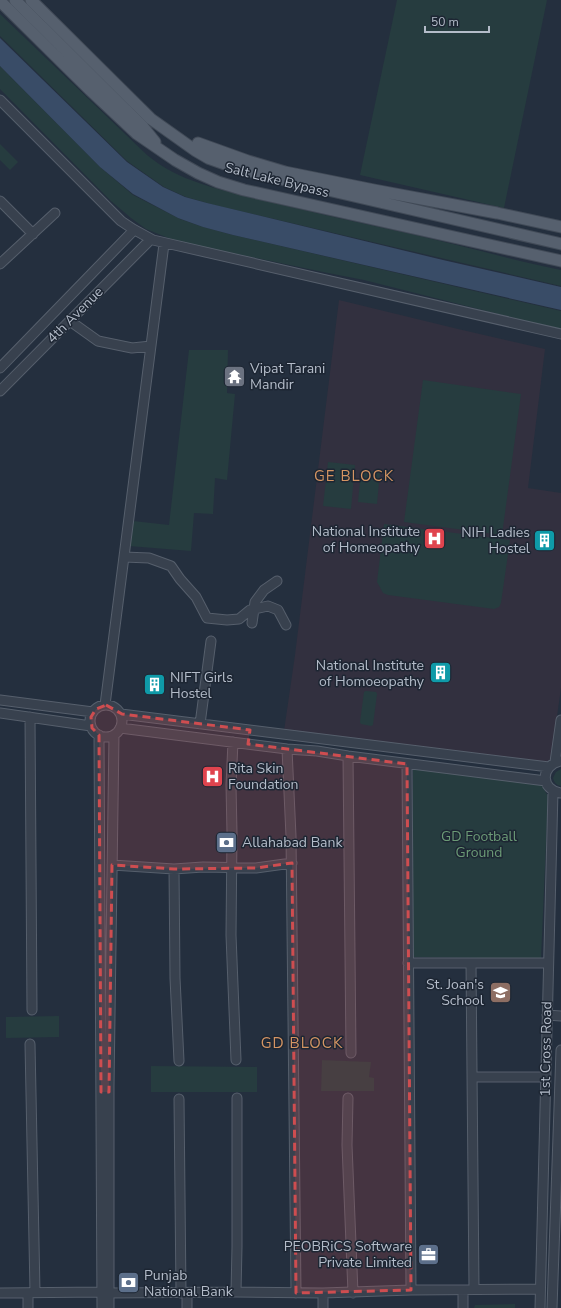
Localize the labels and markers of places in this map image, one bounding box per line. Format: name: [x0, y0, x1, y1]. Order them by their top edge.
place label: Vipat Tarani Mandir: [249, 359, 325, 394]
temple icon: Vipat Tarani Mandir: [222, 363, 248, 389]
place label: National Institute of Homeopathy: [312, 522, 421, 557]
place label: NIH Ladies Hostel: [461, 523, 531, 558]
hospital icon: National Institute of Homeopathy: [422, 526, 448, 552]
building icon: NIH Ladies Hostel: [532, 527, 558, 553]
place label: National Institute of Homoeopathy: [316, 656, 425, 691]
building icon: National Institute of Homoeopathy: [427, 660, 453, 686]
place label: NIFT Girls Hostel: [170, 668, 233, 703]
building icon: NIFT Girls Hostel: [141, 672, 167, 698]
place label: Rita Skin Foundation: [228, 759, 298, 794]
hospital icon: Rita Skin Foundation: [200, 763, 226, 789]
bank icon: Allahabad Bank: [213, 829, 239, 855]
place label: Allahabad Bank: [242, 833, 343, 852]
place label: St. Joan's School: [426, 975, 485, 1010]
school or university icon: St. Joan's School: [487, 979, 513, 1005]
place label: PEOBRiCS Software Private Limited: [284, 1237, 412, 1272]
office icon: PEOBRiCS Software Private Limited: [415, 1241, 441, 1267]
place label: Punjab National Bank: [144, 1266, 234, 1301]
bank icon: Punjab National Bank: [115, 1270, 141, 1296]

